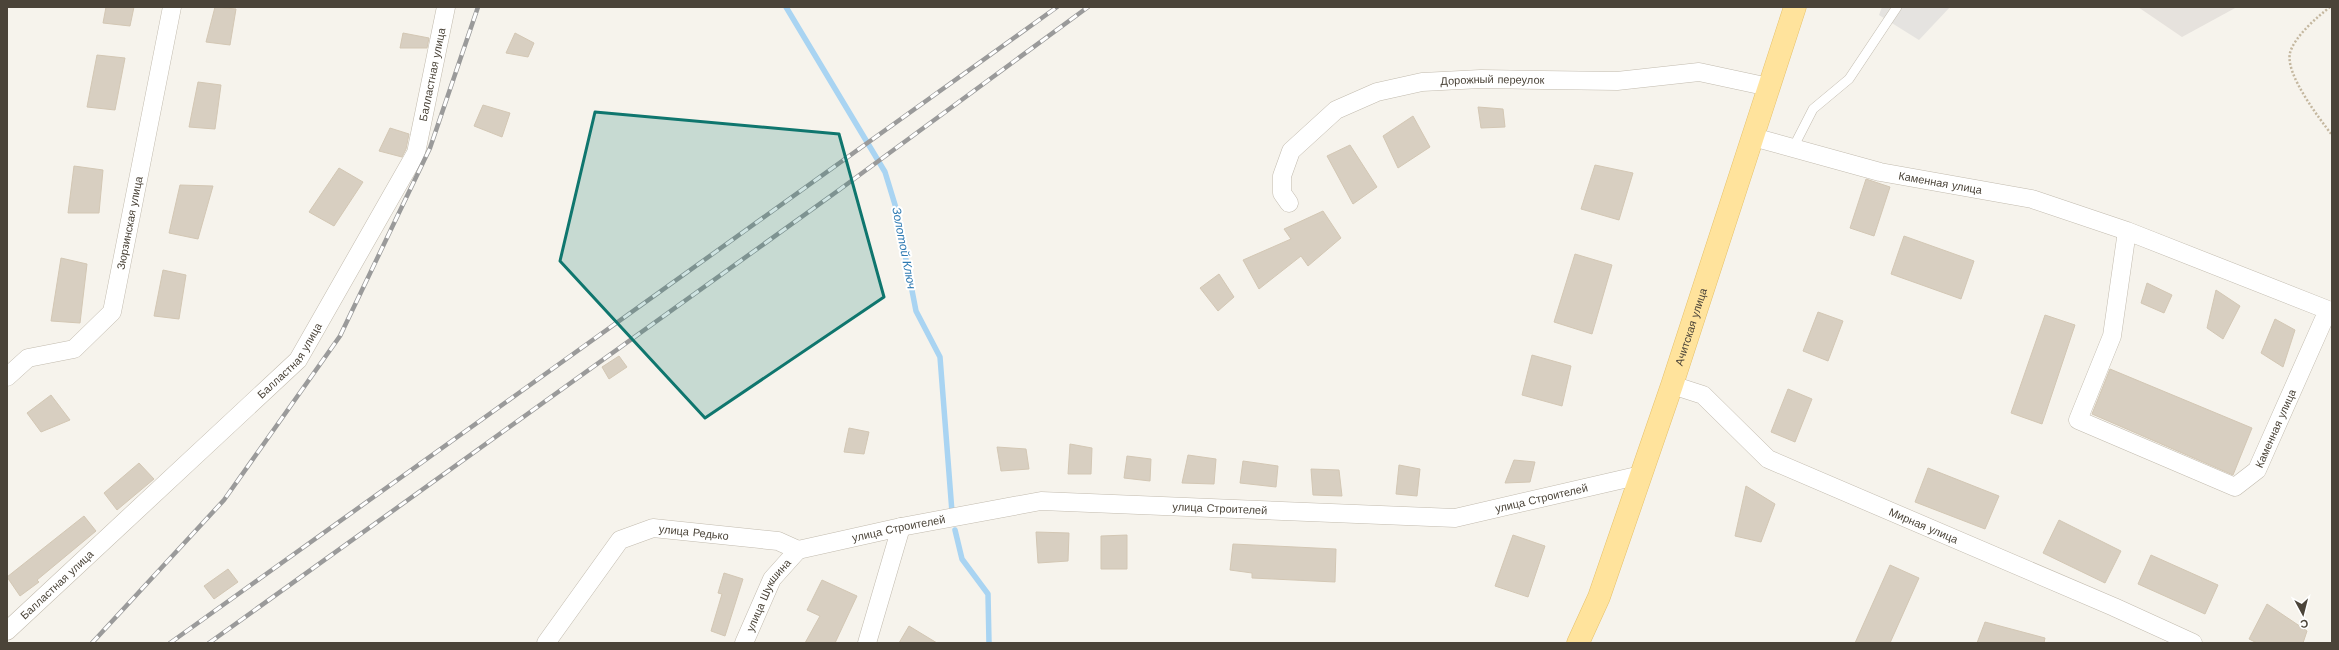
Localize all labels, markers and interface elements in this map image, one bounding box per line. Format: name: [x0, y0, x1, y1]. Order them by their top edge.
street label: Балластная улица: [417, 26, 449, 123]
street label: Дорожный переулок: [1440, 73, 1545, 88]
street label: Каменная улица: [1897, 169, 1984, 197]
street label: Зюрзинская улица: [114, 174, 146, 271]
water label: Золотой Ключ: [889, 206, 919, 290]
street label: Ачитская улица: [1673, 286, 1710, 367]
street label: Балластная улица: [255, 320, 325, 401]
street label: Каменная улица: [2253, 387, 2299, 470]
street label: улица Строителей: [1494, 481, 1589, 516]
street label: улица Строителей: [1172, 500, 1268, 517]
street label: Мирная улица: [1887, 506, 1961, 547]
street label: улица Строителей: [851, 513, 946, 545]
street label: улица Редько: [658, 523, 729, 543]
street label: Балластная улица: [18, 547, 97, 622]
street label: улица Шукшина: [744, 556, 794, 634]
north arrow: [2283, 594, 2323, 634]
text: С: [2299, 616, 2309, 630]

